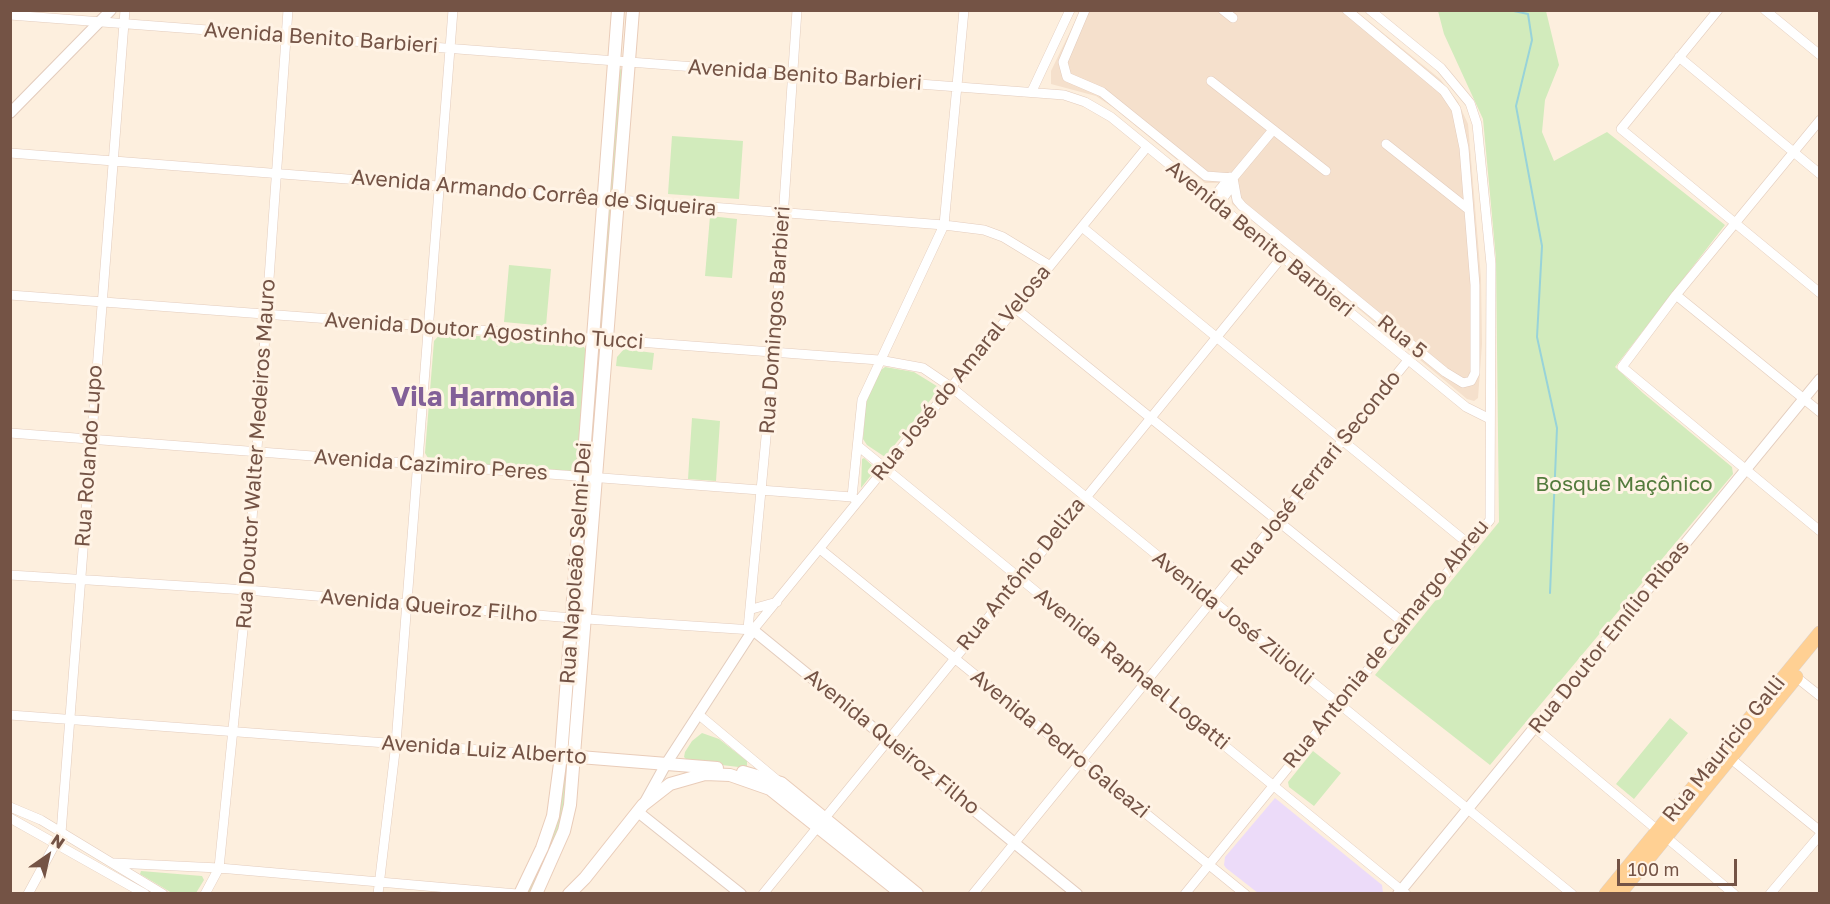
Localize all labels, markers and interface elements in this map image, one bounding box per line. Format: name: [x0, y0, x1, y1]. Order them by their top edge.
street label: Avenida Benito Barbieri: [203, 17, 439, 59]
street label: Avenida Benito Barbieri: [687, 54, 923, 96]
street label: Avenida Benito Barbieri: [1161, 155, 1359, 323]
street label: Avenida Armando Corrêa de Siqueira: [350, 164, 718, 222]
street label: Rua Domingos Barbieri: [754, 205, 796, 435]
street label: Rua José do Amaral Velosa: [866, 260, 1056, 486]
street label: Rua Doutor Walter Medeiros Mauro: [231, 278, 281, 630]
street label: Avenida Doutor Agostinho Tucci: [324, 307, 644, 355]
street label: Rua 5: [1372, 310, 1432, 364]
street label: Rua Rolando Lupo: [70, 364, 108, 548]
street label: Rua José Ferrari Secondo: [1226, 366, 1406, 580]
district label: Vila Harmonia: [391, 381, 575, 413]
street label: Rua Napoleão Selmi-Dei: [555, 441, 597, 685]
street label: Avenida Cazimiro Peres: [313, 444, 549, 486]
park label: Bosque Maçônico: [1535, 471, 1713, 497]
street label: Rua Antônio Deliza: [952, 492, 1090, 656]
street label: Rua Antonia de Camargo Abreu: [1278, 515, 1494, 773]
street label: Rua Doutor Emílio Ribas: [1523, 535, 1695, 739]
street label: Avenida José Ziliolli: [1147, 545, 1319, 691]
street label: Avenida Raphael Logatti: [1029, 582, 1235, 756]
street label: Avenida Queiroz Filho: [319, 584, 539, 628]
street label: Avenida Queiroz Filho: [799, 664, 985, 820]
street label: Avenida Pedro Galeazi: [965, 664, 1155, 824]
street label: Rua Mauricio Galli: [1657, 671, 1791, 827]
street label: Avenida Luiz Alberto: [380, 730, 588, 770]
north arrow: [18, 826, 78, 886]
text: N: [47, 829, 69, 853]
scale bar: [1620, 847, 1740, 885]
text: 100 m: [1628, 858, 1679, 880]

